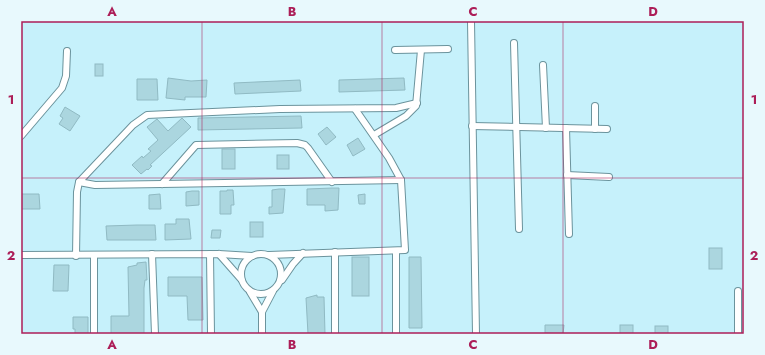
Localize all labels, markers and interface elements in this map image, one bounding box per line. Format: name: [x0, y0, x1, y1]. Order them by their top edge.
text: A: [106, 2, 117, 21]
text: B: [288, 2, 297, 21]
text: C: [468, 2, 478, 21]
text: D: [648, 2, 658, 21]
text: 1: [8, 90, 14, 109]
text: 1: [751, 90, 757, 109]
text: 2: [7, 246, 15, 265]
text: 2: [750, 246, 758, 265]
text: A: [106, 335, 117, 354]
text: B: [288, 335, 297, 354]
text: C: [468, 335, 478, 354]
text: D: [648, 335, 658, 354]

